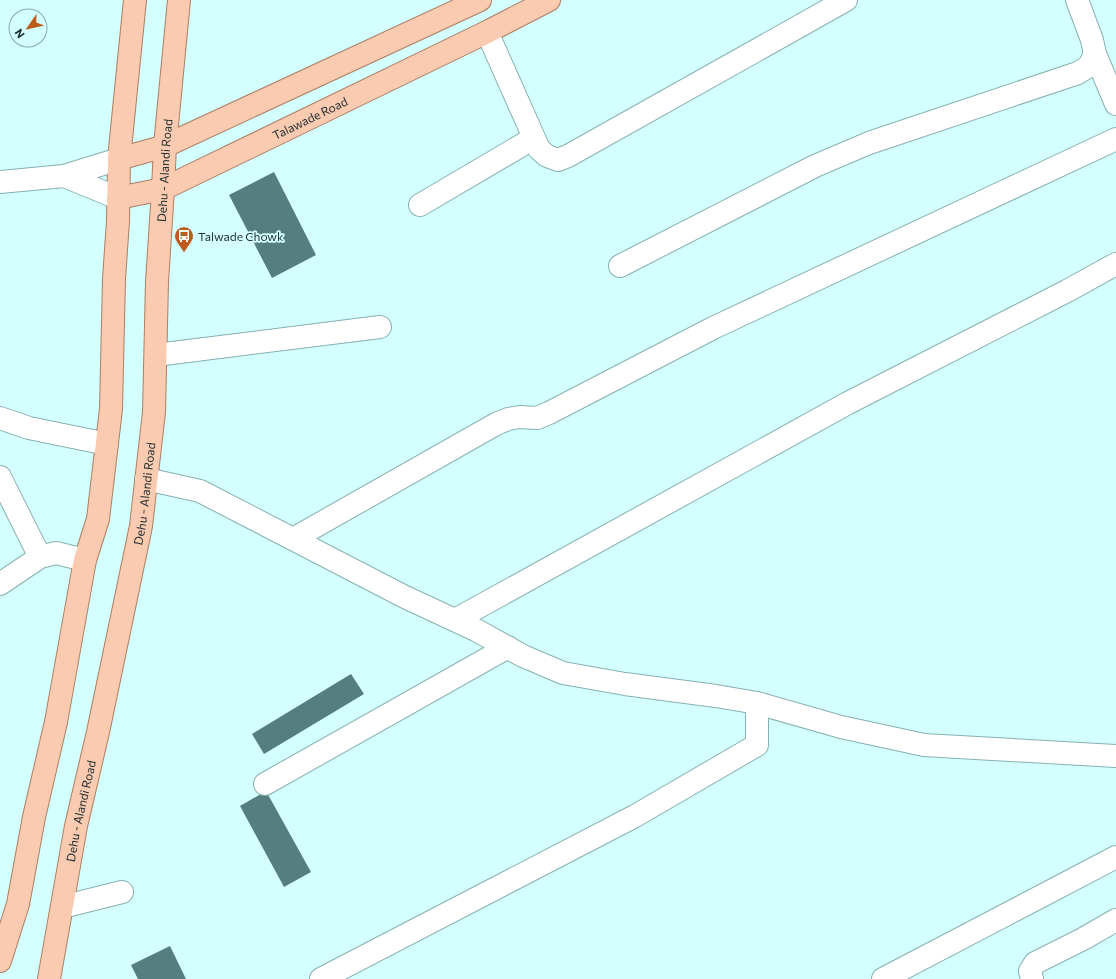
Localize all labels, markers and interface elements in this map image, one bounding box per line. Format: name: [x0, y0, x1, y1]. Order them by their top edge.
north arrow: [8, 8, 48, 48]
text: N: [12, 27, 27, 41]
street label: Talawade Road: [270, 94, 350, 142]
street label: Dehu - Alandi Road: [154, 118, 175, 222]
bus stop icon: Talwade Chowk: [173, 225, 195, 253]
place label: Talwade Chowk: [198, 229, 284, 243]
street label: Dehu - Alandi Road: [130, 441, 158, 546]
street label: Dehu - Alandi Road: [63, 759, 98, 863]

